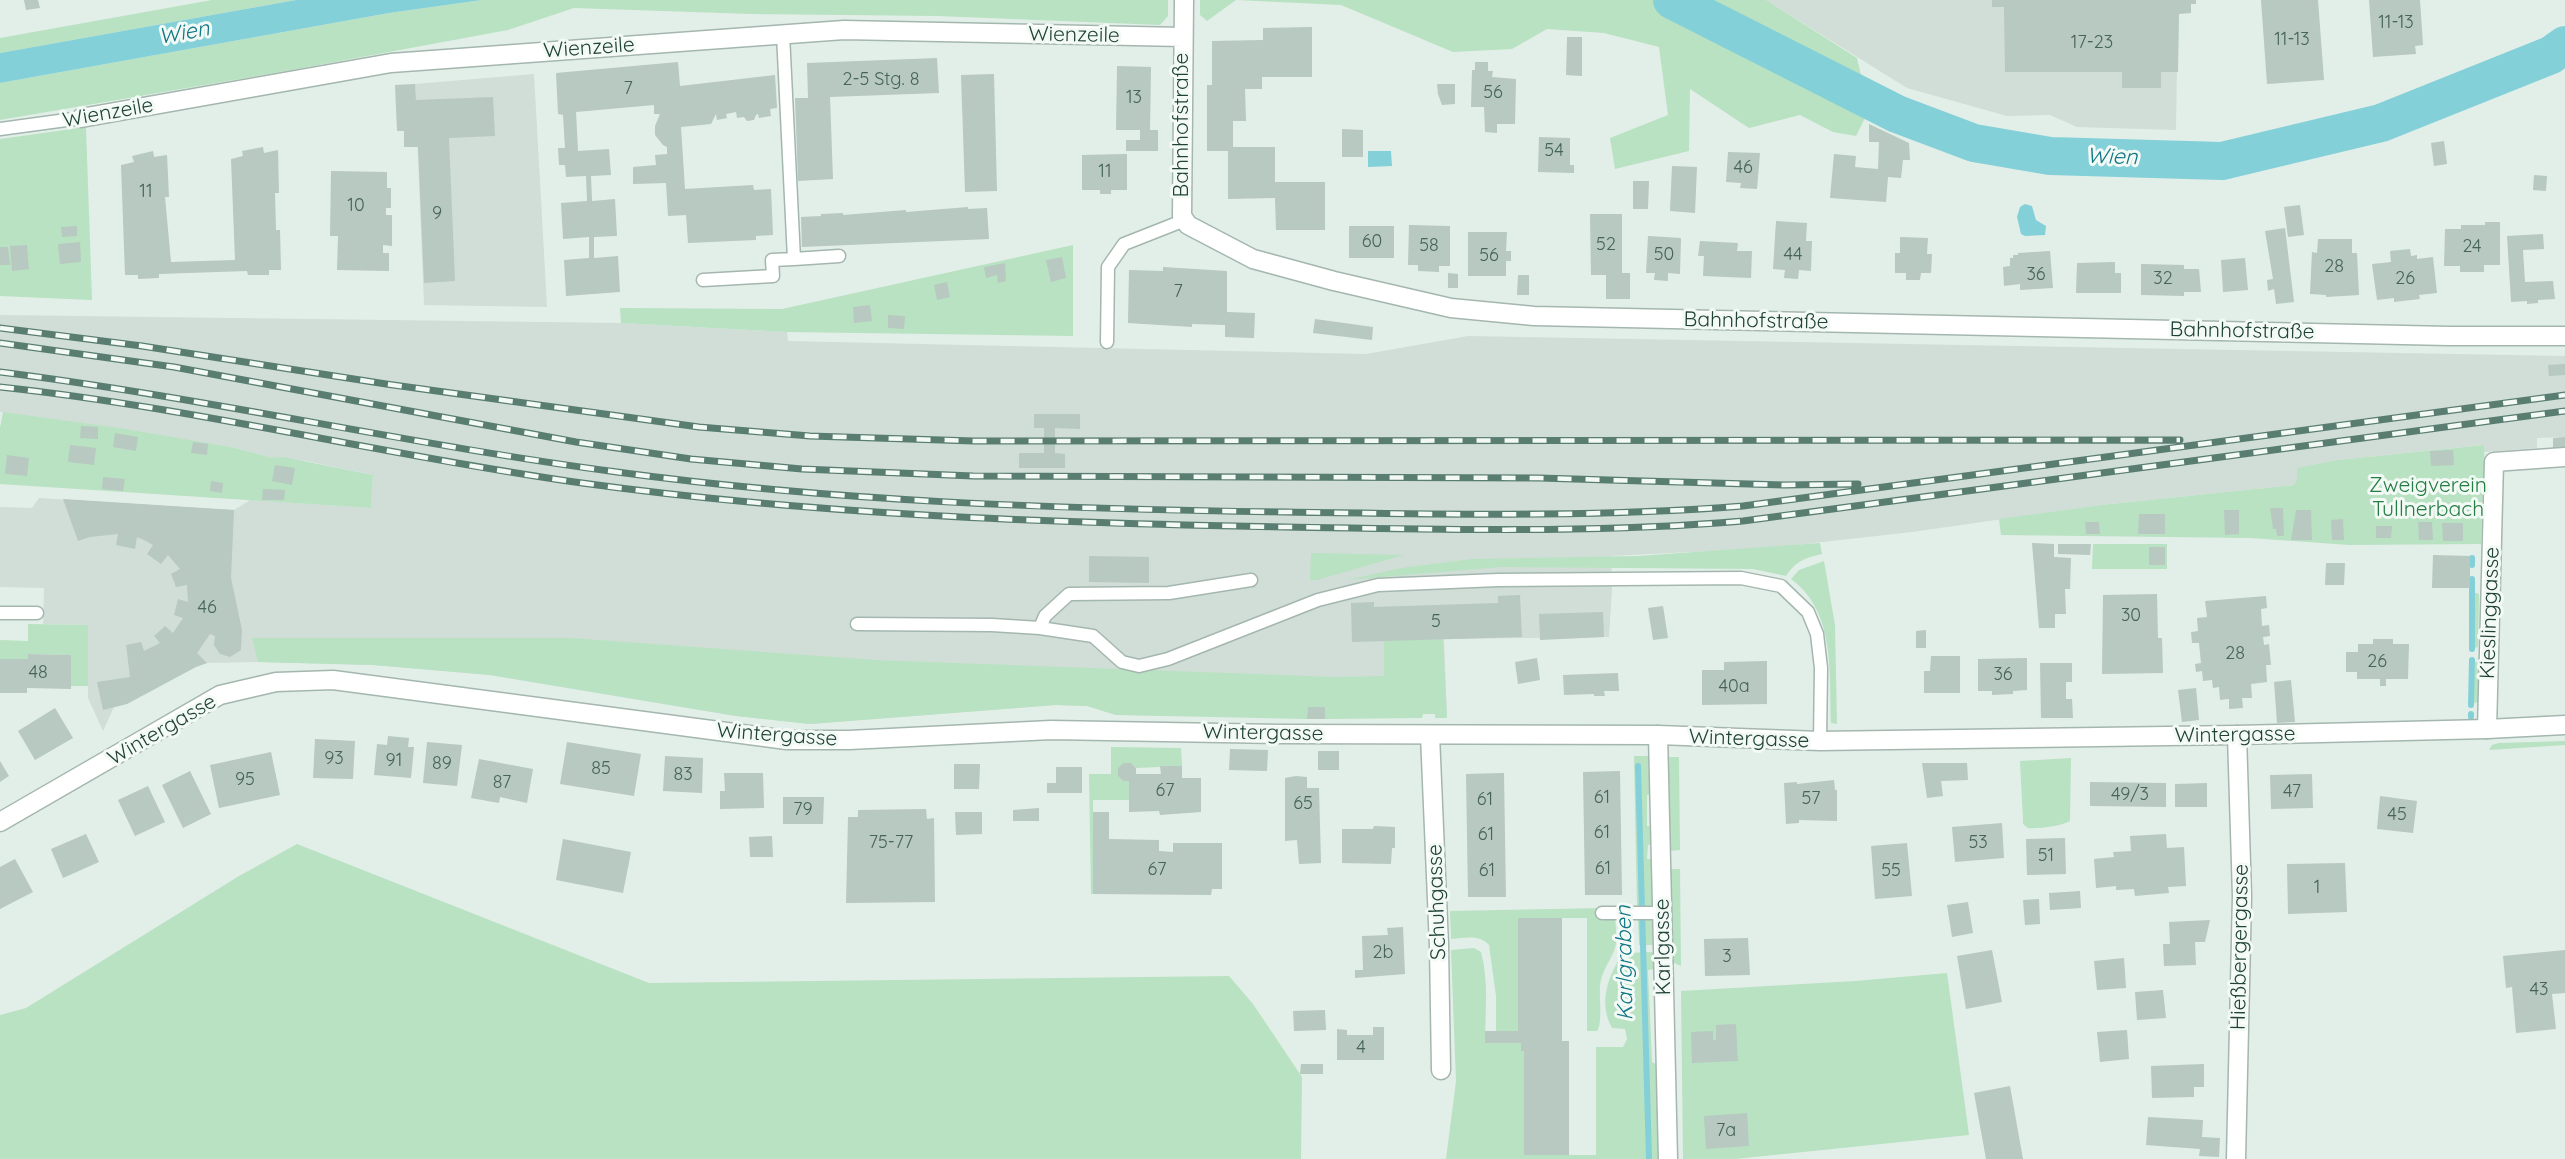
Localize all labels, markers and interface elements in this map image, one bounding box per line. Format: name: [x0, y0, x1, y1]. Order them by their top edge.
house number: 11-13: [2378, 12, 2414, 34]
water label: Wien: [157, 16, 211, 50]
street label: Wienzeile: [1028, 22, 1120, 48]
house number: 11-13: [2274, 29, 2310, 51]
street label: Wienzeile: [542, 32, 636, 64]
house number: 17-23: [2071, 32, 2113, 54]
street label: Bahnhofstraße: [1169, 53, 1195, 197]
house number: 2-5 Stg. 8: [843, 69, 919, 91]
house number: 7: [623, 78, 633, 100]
house number: 56: [1483, 82, 1503, 104]
house number: 13: [1126, 87, 1142, 109]
street label: Wienzeile: [61, 93, 155, 133]
house number: 54: [1544, 140, 1564, 162]
water label: Wien: [2086, 143, 2138, 171]
house number: 46: [1733, 157, 1753, 179]
house number: 11: [1098, 161, 1112, 183]
house number: 11: [139, 181, 153, 203]
house number: 10: [347, 195, 365, 217]
house number: 9: [432, 203, 442, 225]
house number: 60: [1362, 231, 1382, 253]
house number: 52: [1596, 234, 1616, 256]
house number: 58: [1419, 235, 1439, 257]
house number: 24: [2462, 236, 2482, 258]
house number: 50: [1654, 244, 1674, 266]
house number: 44: [1784, 244, 1802, 266]
house number: 56: [1479, 245, 1499, 267]
house number: 28: [2324, 256, 2344, 278]
house number: 36: [2026, 264, 2046, 286]
house number: 32: [2153, 268, 2173, 290]
house number: 26: [2395, 268, 2415, 290]
house number: 7: [1173, 281, 1183, 303]
street label: Bahnhofstraße: [1683, 307, 1829, 335]
street label: Bahnhofstraße: [2169, 317, 2315, 345]
park label: Zweigverein Tullnerbach: [2369, 473, 2487, 523]
street label: Kieslinggasse: [2475, 546, 2505, 680]
house number: 46: [197, 597, 217, 619]
house number: 30: [2121, 605, 2141, 627]
house number: 5: [1431, 611, 1441, 633]
house number: 28: [2225, 643, 2245, 665]
house number: 26: [2367, 651, 2387, 673]
house number: 48: [28, 662, 48, 684]
house number: 36: [1993, 664, 2013, 686]
house number: 40a: [1718, 676, 1750, 698]
street label: Wintergasse: [103, 689, 221, 771]
street label: Wintergasse: [716, 718, 838, 752]
street label: Wintergasse: [1202, 719, 1324, 747]
street label: Wintergasse: [2174, 721, 2296, 749]
street label: Wintergasse: [1688, 724, 1810, 754]
house number: 93: [324, 748, 344, 770]
house number: 91: [386, 750, 402, 772]
house number: 89: [432, 753, 452, 775]
house number: 85: [591, 758, 611, 780]
house number: 83: [673, 764, 693, 786]
house number: 95: [235, 769, 255, 791]
house number: 87: [493, 772, 511, 794]
house number: 67: [1156, 780, 1174, 802]
house number: 47: [2283, 781, 2301, 803]
house number: 49/3: [2111, 784, 2149, 806]
house number: 61: [1594, 787, 1610, 809]
house number: 57: [1801, 788, 1821, 810]
house number: 61: [1477, 789, 1493, 811]
house number: 65: [1293, 793, 1313, 815]
house number: 79: [793, 799, 813, 821]
house number: 45: [2387, 804, 2407, 826]
house number: 61: [1594, 822, 1610, 844]
house number: 61: [1478, 824, 1494, 846]
house number: 75-77: [869, 832, 913, 854]
house number: 53: [1968, 832, 1988, 854]
street label: Schuhgasse: [1422, 844, 1452, 960]
house number: 51: [2038, 845, 2054, 867]
house number: 61: [1595, 858, 1611, 880]
house number: 67: [1148, 859, 1166, 881]
house number: 61: [1479, 860, 1495, 882]
house number: 55: [1881, 860, 1901, 882]
street label: Hießbergergasse: [2226, 864, 2254, 1030]
house number: 1: [2314, 877, 2320, 899]
street label: Karlgasse: [1650, 898, 1676, 996]
water label: Karlgraben: [1611, 905, 1639, 1021]
house number: 2b: [1373, 942, 1393, 964]
house number: 3: [1722, 946, 1732, 968]
house number: 43: [2530, 979, 2548, 1001]
house number: 4: [1356, 1037, 1366, 1059]
house number: 7a: [1716, 1120, 1736, 1142]

